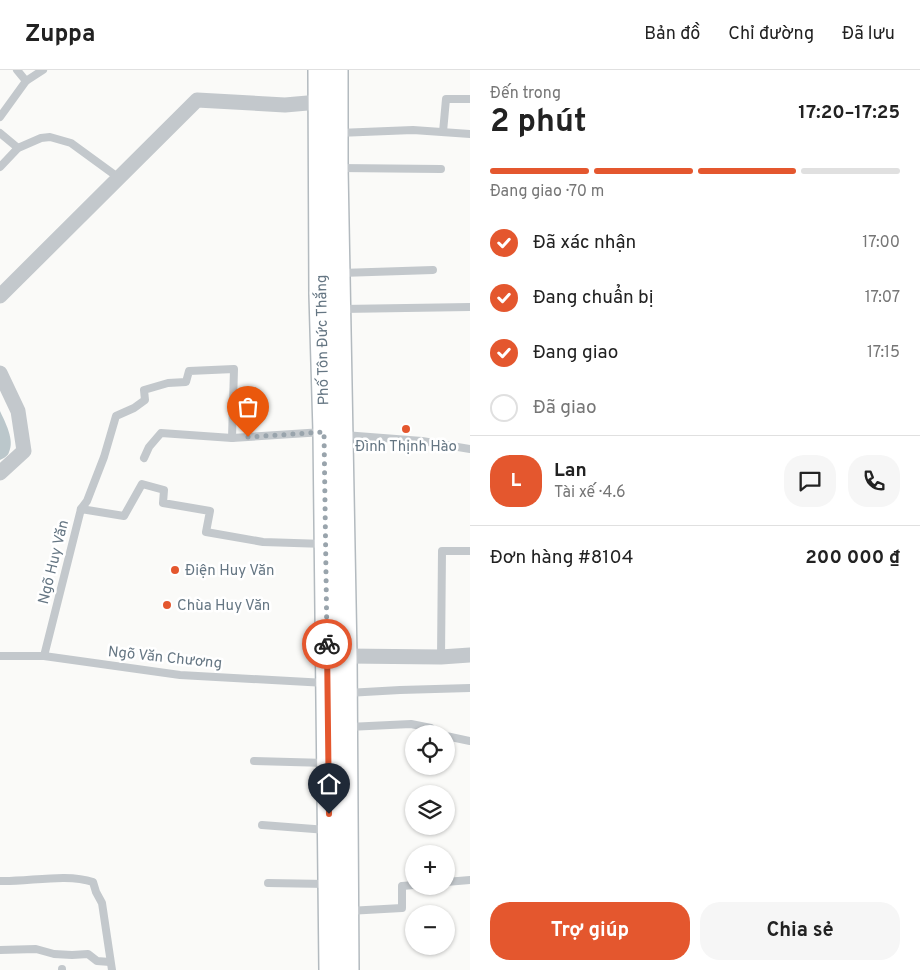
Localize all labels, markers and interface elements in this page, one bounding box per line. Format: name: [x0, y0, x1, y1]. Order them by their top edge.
text: Zuppa: [25, 20, 95, 50]
text: Bản đồ: [644, 23, 700, 46]
text: Chỉ đường: [728, 23, 814, 46]
text: Đã lưu: [842, 23, 895, 46]
text: Đến trong: [490, 84, 561, 104]
text: 17:20–17:25: [798, 101, 900, 125]
text: 2 phút: [490, 103, 587, 143]
text: Đang giao · 70 m: [490, 182, 604, 202]
icon: check: [490, 229, 518, 257]
text: Đã xác nhận: [533, 231, 636, 255]
text: 17:00: [862, 233, 900, 253]
street label: Phố Tôn Đức Thắng: [312, 274, 334, 406]
icon: check: [490, 284, 518, 312]
text: Đang chuẩn bị: [533, 286, 654, 310]
text: 17:07: [865, 288, 900, 308]
icon: check: [490, 339, 518, 367]
text: Đang giao: [533, 341, 618, 365]
text: 17:15: [867, 343, 900, 363]
pin: [227, 386, 269, 437]
icon: bag: [234, 393, 262, 421]
text: Đã giao: [533, 396, 597, 420]
marker: Đình Thịnh Hào: [400, 423, 412, 435]
place label: Đình Thịnh Hào: [355, 438, 457, 457]
button: chat: [784, 455, 836, 507]
button: phone: [848, 455, 900, 507]
text: Lan: [554, 459, 587, 483]
text: L: [511, 469, 521, 493]
text: Tài xế · 4.6: [554, 483, 626, 503]
street label: Ngõ Huy Văn: [35, 518, 74, 606]
text: Đơn hàng #8104: [490, 546, 633, 570]
text: 200 000 ₫: [805, 546, 900, 570]
place label: Điện Huy Văn: [185, 562, 274, 581]
marker: Điện Huy Văn: [169, 564, 181, 576]
place label: Chùa Huy Văn: [177, 597, 270, 616]
marker: Chùa Huy Văn: [161, 599, 173, 611]
courier: [302, 619, 352, 669]
icon: bike: [313, 630, 341, 658]
street label: Ngõ Văn Chương: [107, 643, 223, 674]
map controls: [405, 725, 455, 955]
button: locate: [405, 725, 455, 775]
pin: [308, 763, 350, 814]
icon: home: [315, 770, 343, 798]
button: layers: [405, 785, 455, 835]
button: +: [405, 845, 455, 895]
button: Trợ giúp: [490, 902, 690, 960]
button: Chia sẻ: [700, 902, 900, 960]
button: −: [405, 905, 455, 955]

